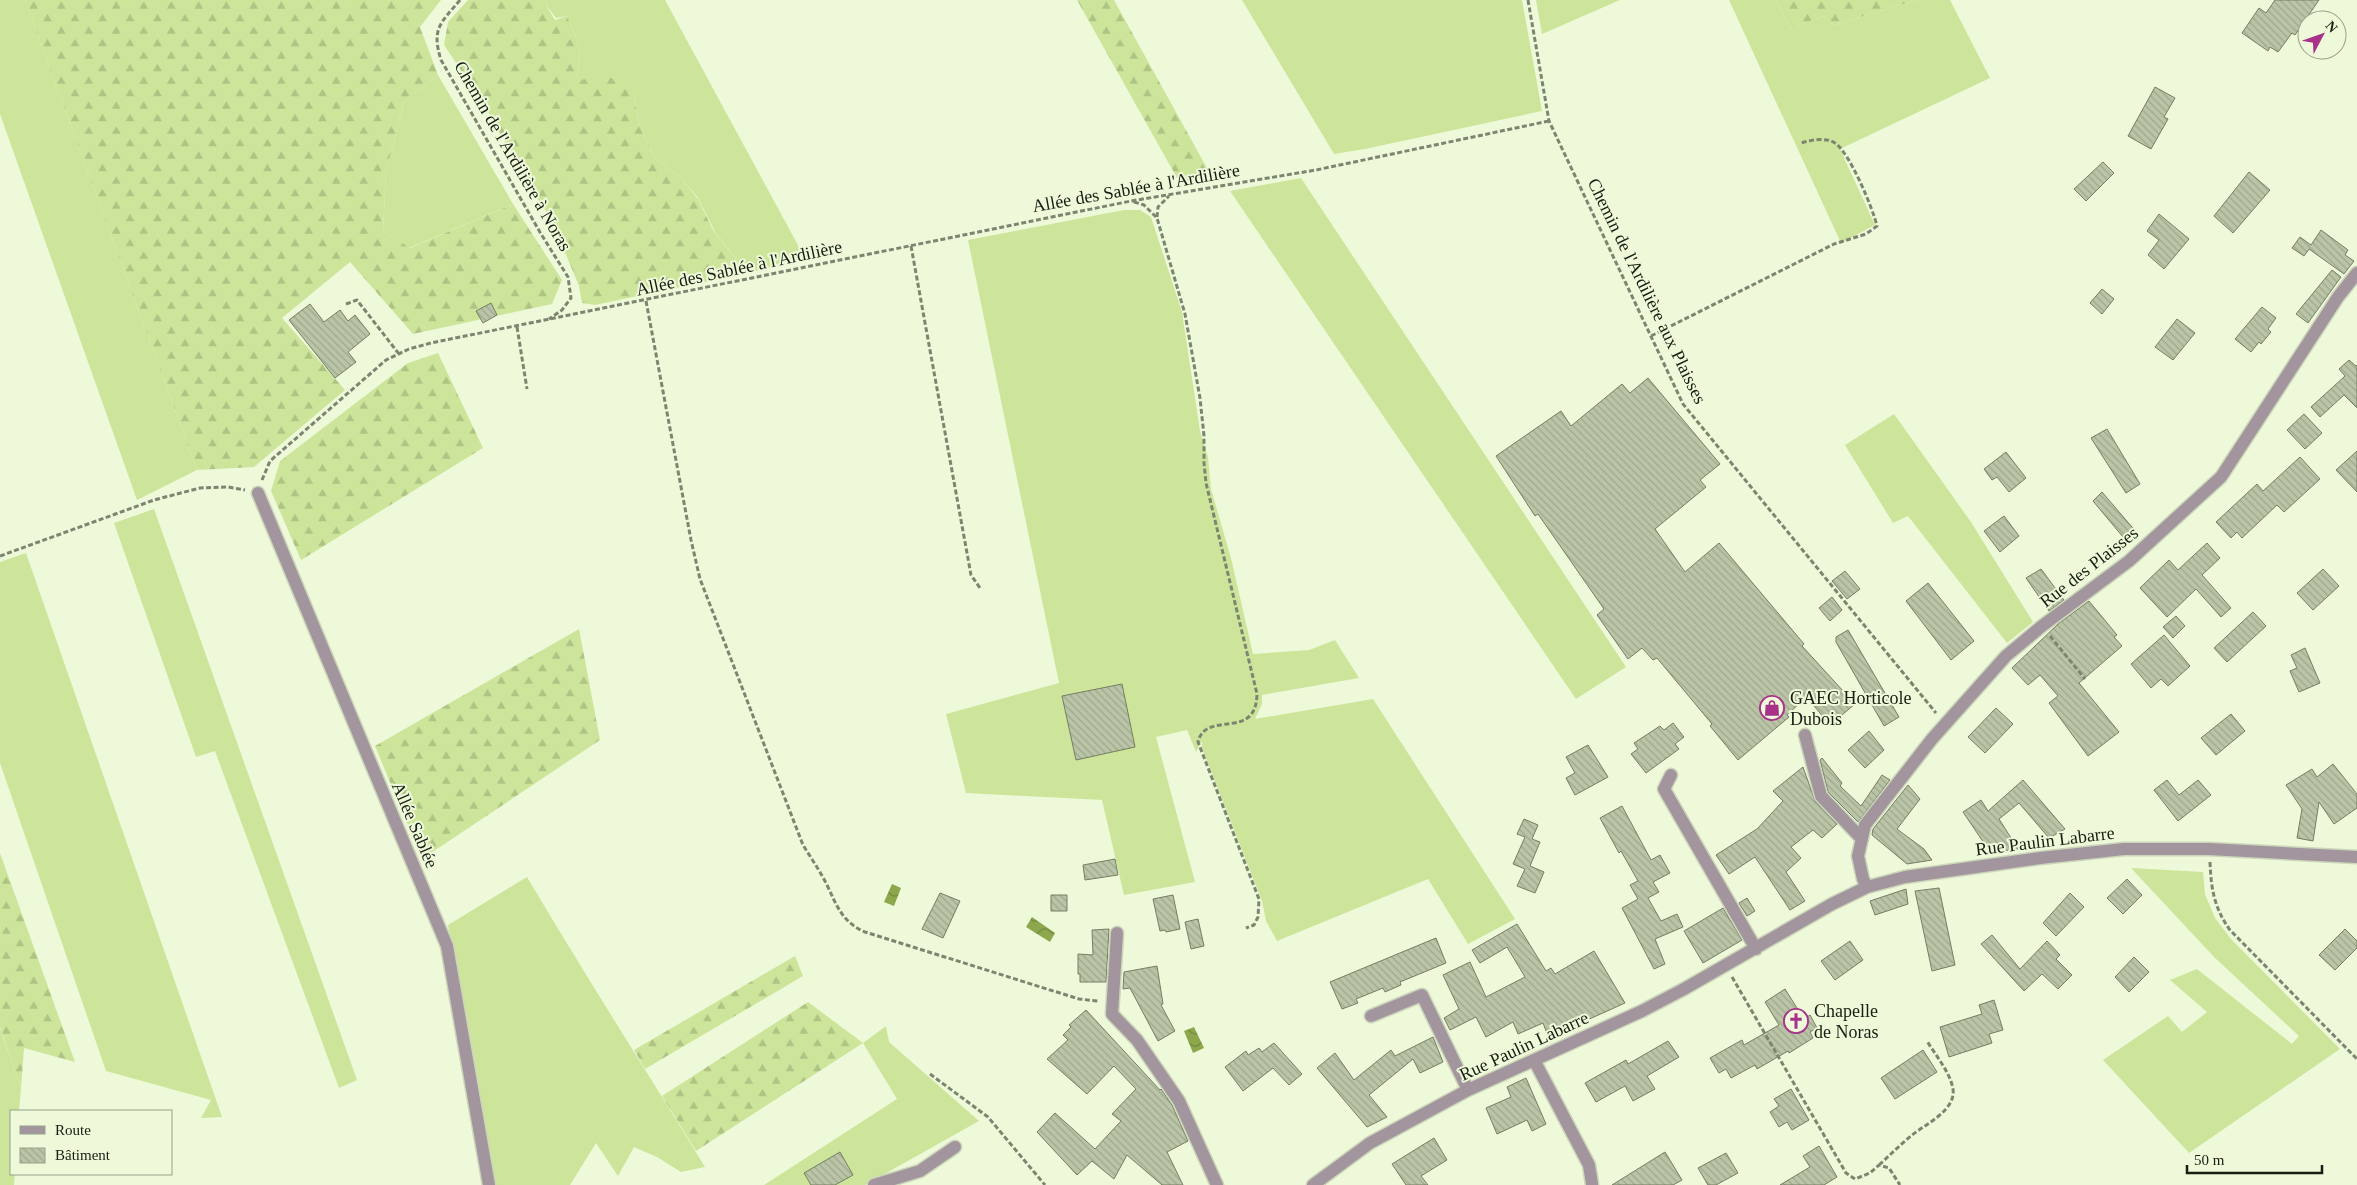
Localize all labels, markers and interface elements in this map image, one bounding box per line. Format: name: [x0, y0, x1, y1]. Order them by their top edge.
north arrow: [2297, 10, 2347, 60]
text: N: [2322, 18, 2340, 36]
street label: Chemin de l'Ardilière à Noras: [450, 57, 576, 255]
street label: Allée des Sablée à l'Ardilière: [1031, 160, 1241, 216]
street label: Chemin de l'Ardilière aux Plaisses: [1584, 175, 1710, 407]
street label: Allée des Sablée à l'Ardilière: [634, 236, 844, 300]
street label: Rue des Plaisses: [2036, 522, 2142, 612]
place label: GAEC Horticole Dubois: [1790, 688, 1911, 729]
shop icon: GAEC Horticole Dubois: [1759, 695, 1785, 721]
street label: Allée Sablée: [388, 779, 442, 871]
street label: Rue Paulin Labarre: [1974, 823, 2116, 859]
place label: Chapelle de Noras: [1814, 1001, 1878, 1042]
street label: Rue Paulin Labarre: [1456, 1007, 1592, 1085]
church icon: Chapelle de Noras: [1783, 1008, 1809, 1034]
legend: [10, 1110, 172, 1175]
text: Route: [55, 1122, 91, 1138]
scale bar: [2187, 1142, 2322, 1174]
text: Bâtiment: [55, 1147, 111, 1163]
text: 50 m: [2194, 1152, 2225, 1168]

